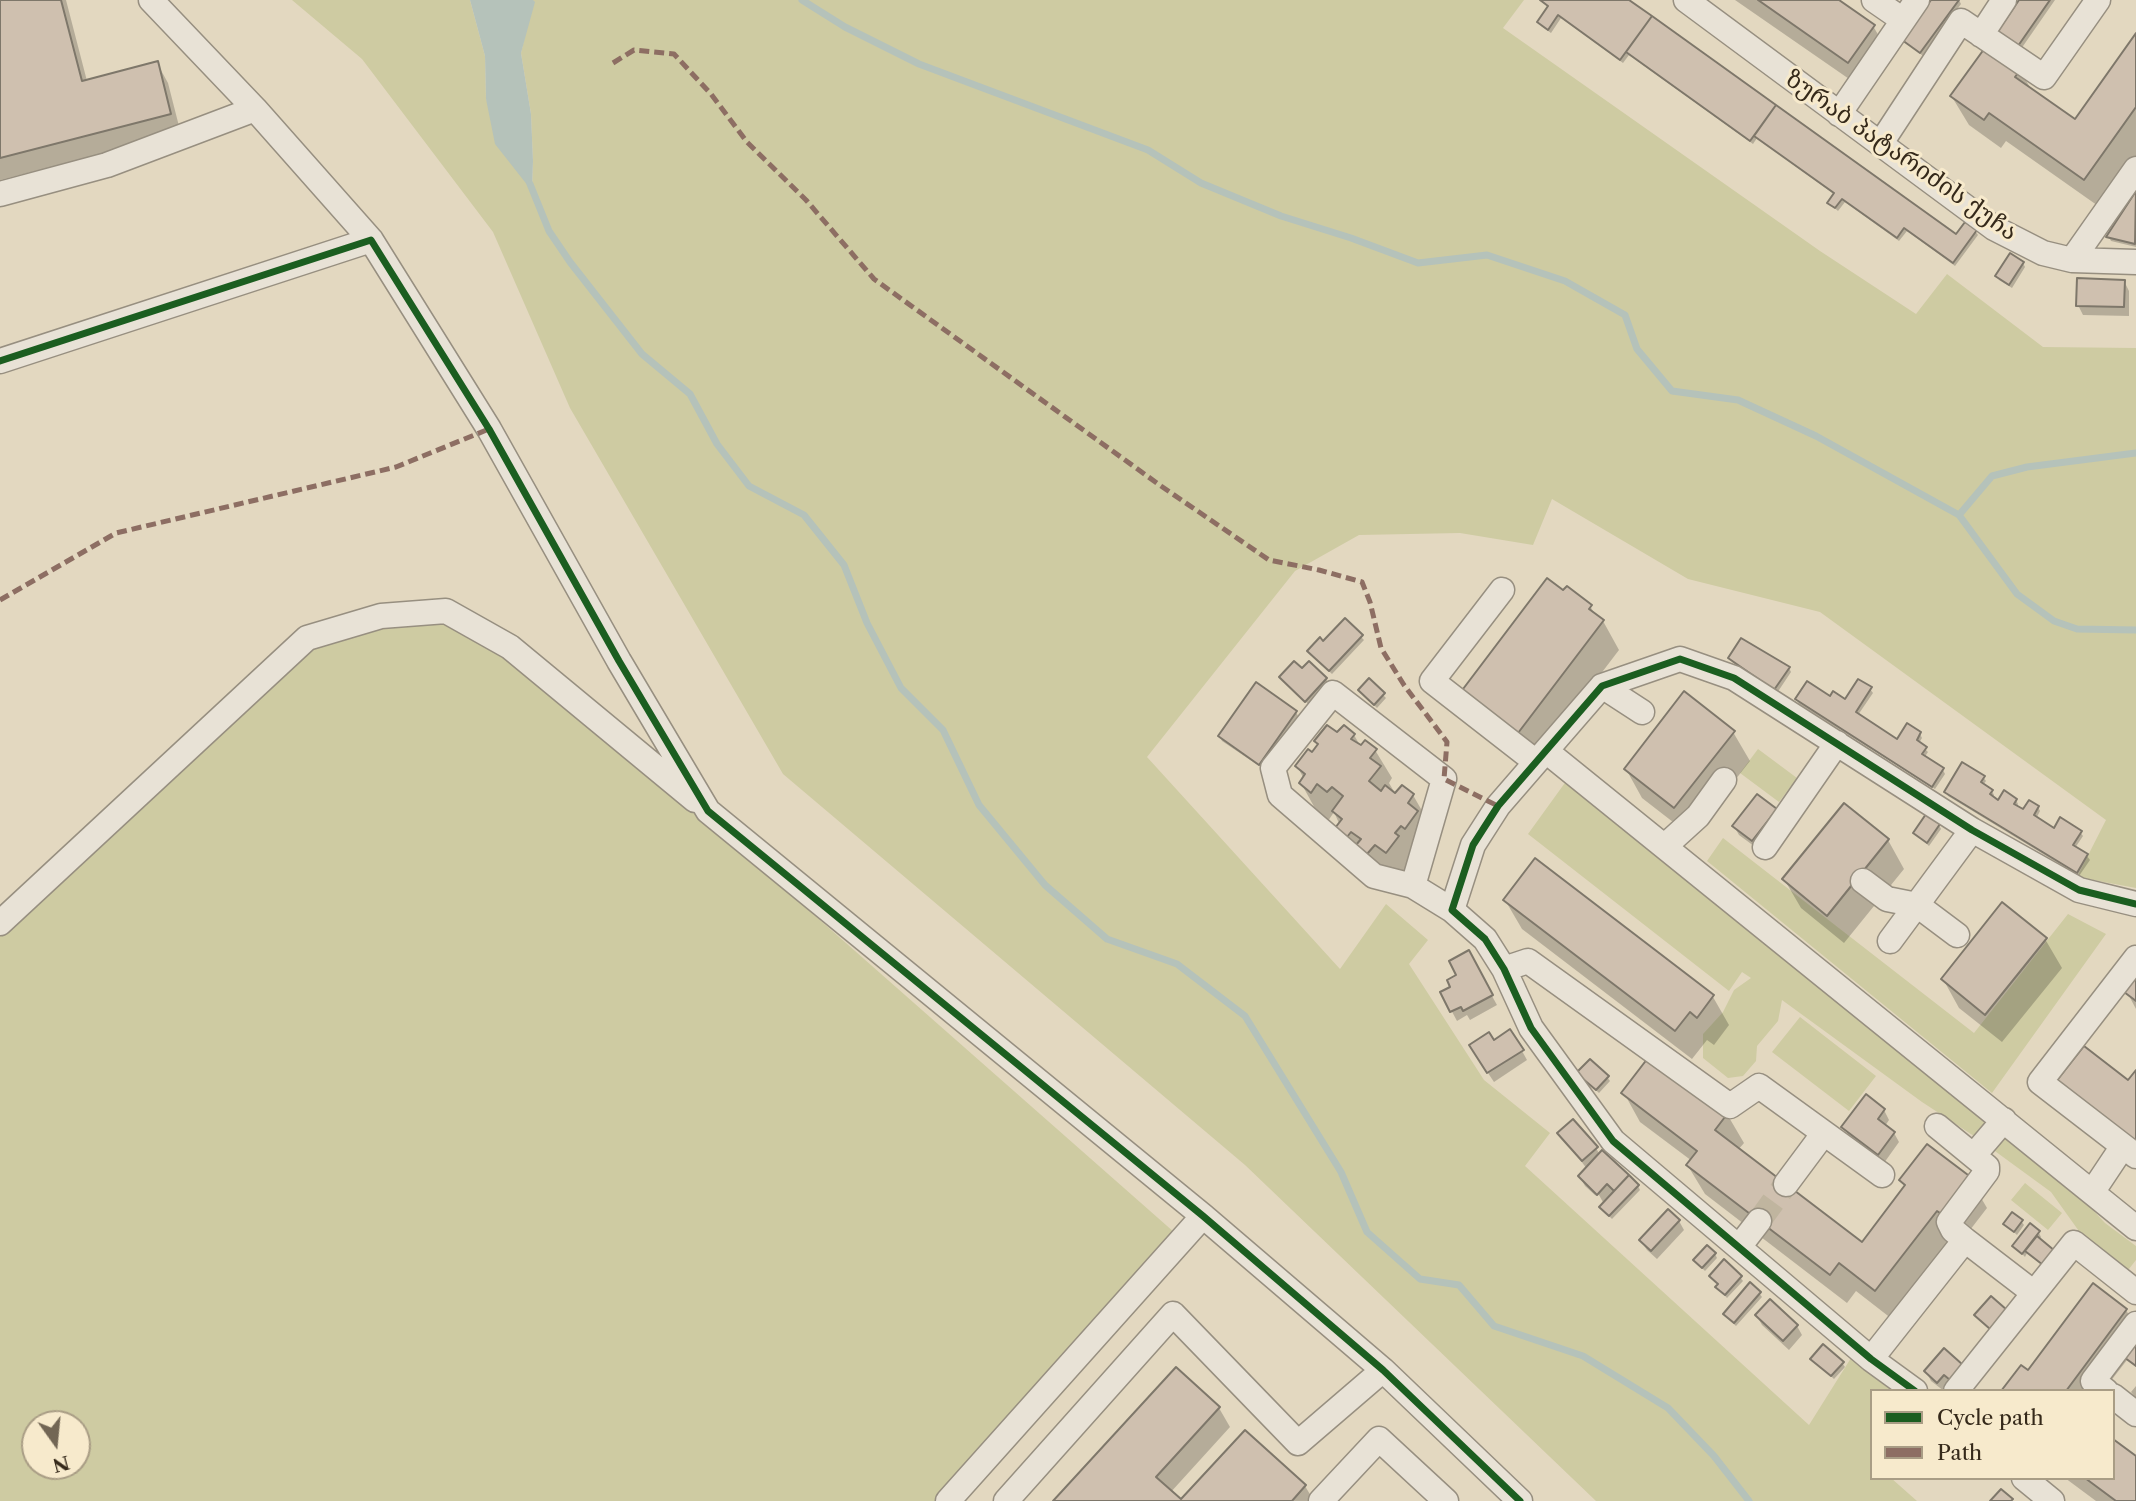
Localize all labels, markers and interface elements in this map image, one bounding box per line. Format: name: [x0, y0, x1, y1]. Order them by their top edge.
street label: ზურაბ პატარიძის ქუჩა: [1779, 65, 2023, 247]
legend: [1870, 1389, 2115, 1480]
text: Cycle path: [1937, 1405, 2044, 1430]
north arrow: [21, 1410, 91, 1480]
text: Path: [1937, 1440, 1982, 1465]
text: N: [50, 1451, 72, 1477]

